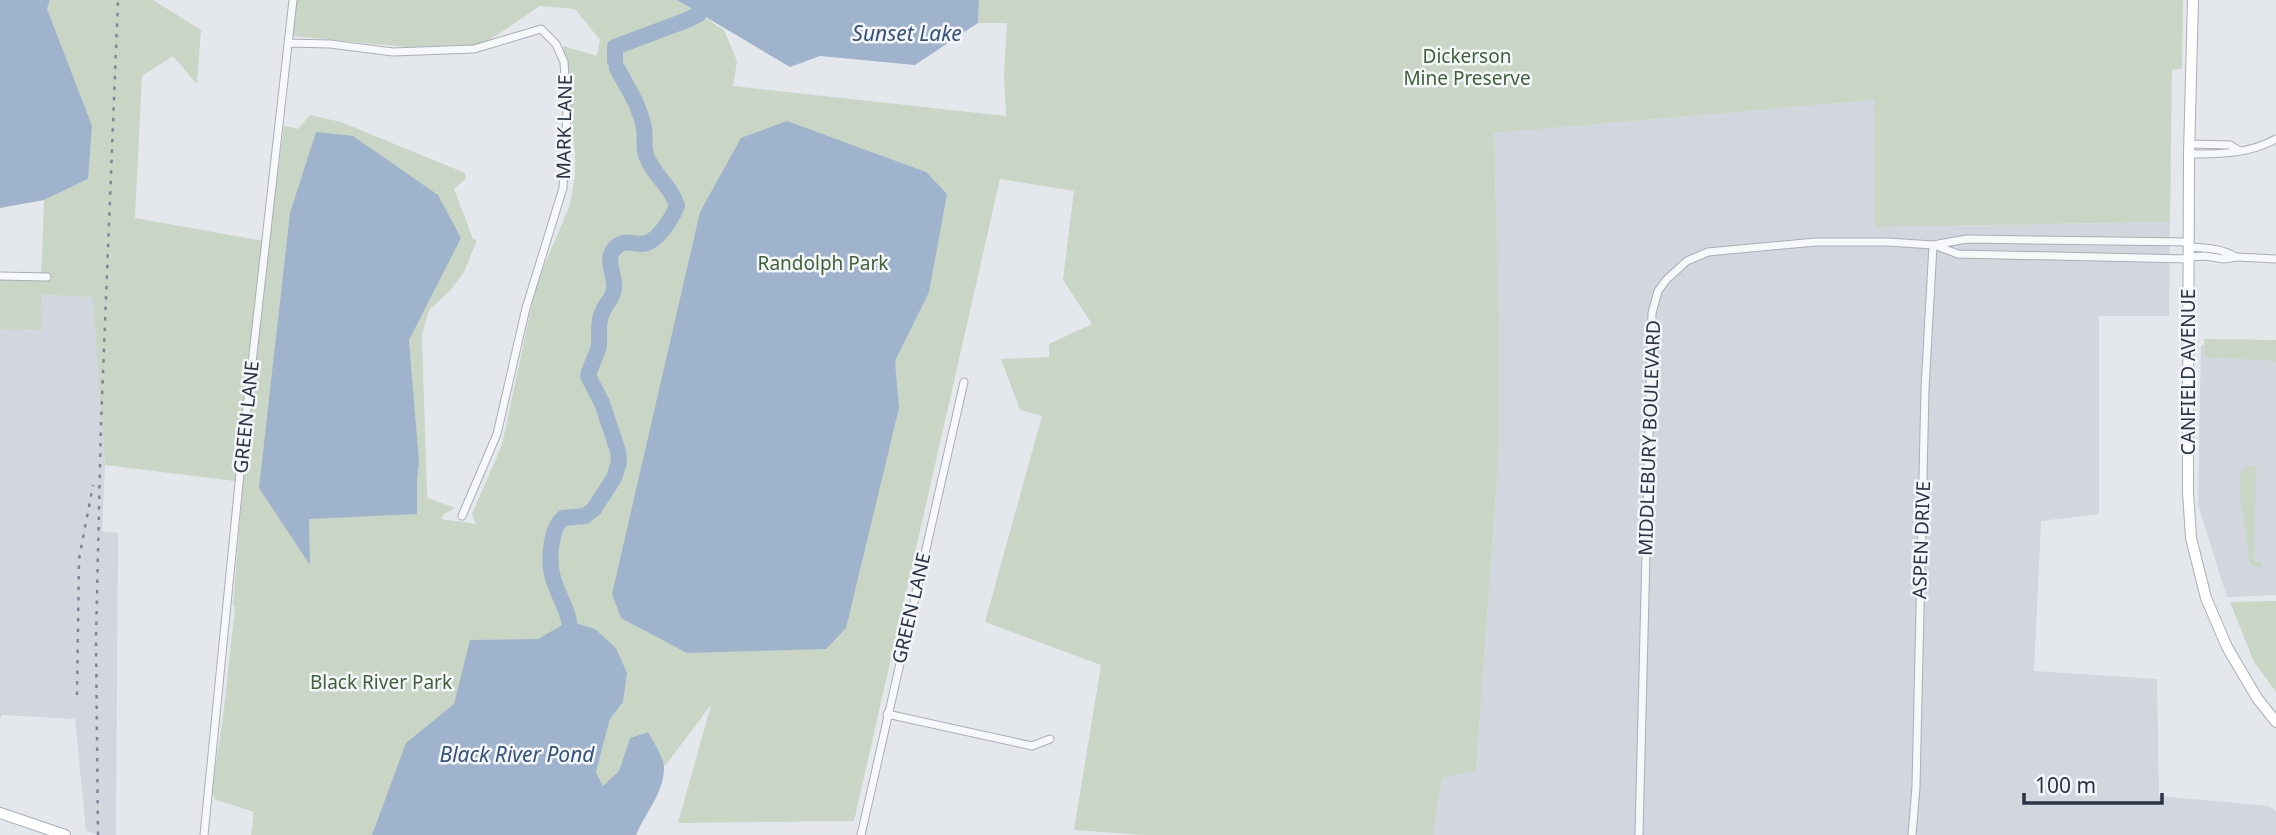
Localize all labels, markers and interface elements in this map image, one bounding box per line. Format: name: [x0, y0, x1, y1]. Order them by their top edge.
water label: Sunset Lake: [852, 19, 962, 47]
park label: Dickerson Mine Preserve: [1403, 43, 1531, 91]
street label: MARK LANE: [550, 74, 578, 180]
park label: Randolph Park: [758, 250, 888, 276]
street label: CANFIELD AVENUE: [2175, 289, 2201, 455]
street label: MIDDLEBURY BOULEVARD: [1632, 320, 1666, 556]
street label: GREEN LANE: [227, 359, 265, 475]
street label: ASPEN DRIVE: [1906, 481, 1936, 599]
street label: GREEN LANE: [886, 550, 936, 666]
park label: Black River Park: [310, 669, 452, 695]
water label: Black River Pond: [440, 740, 595, 768]
scale bar: [2024, 762, 2162, 806]
text: 100 m: [2035, 771, 2096, 799]

